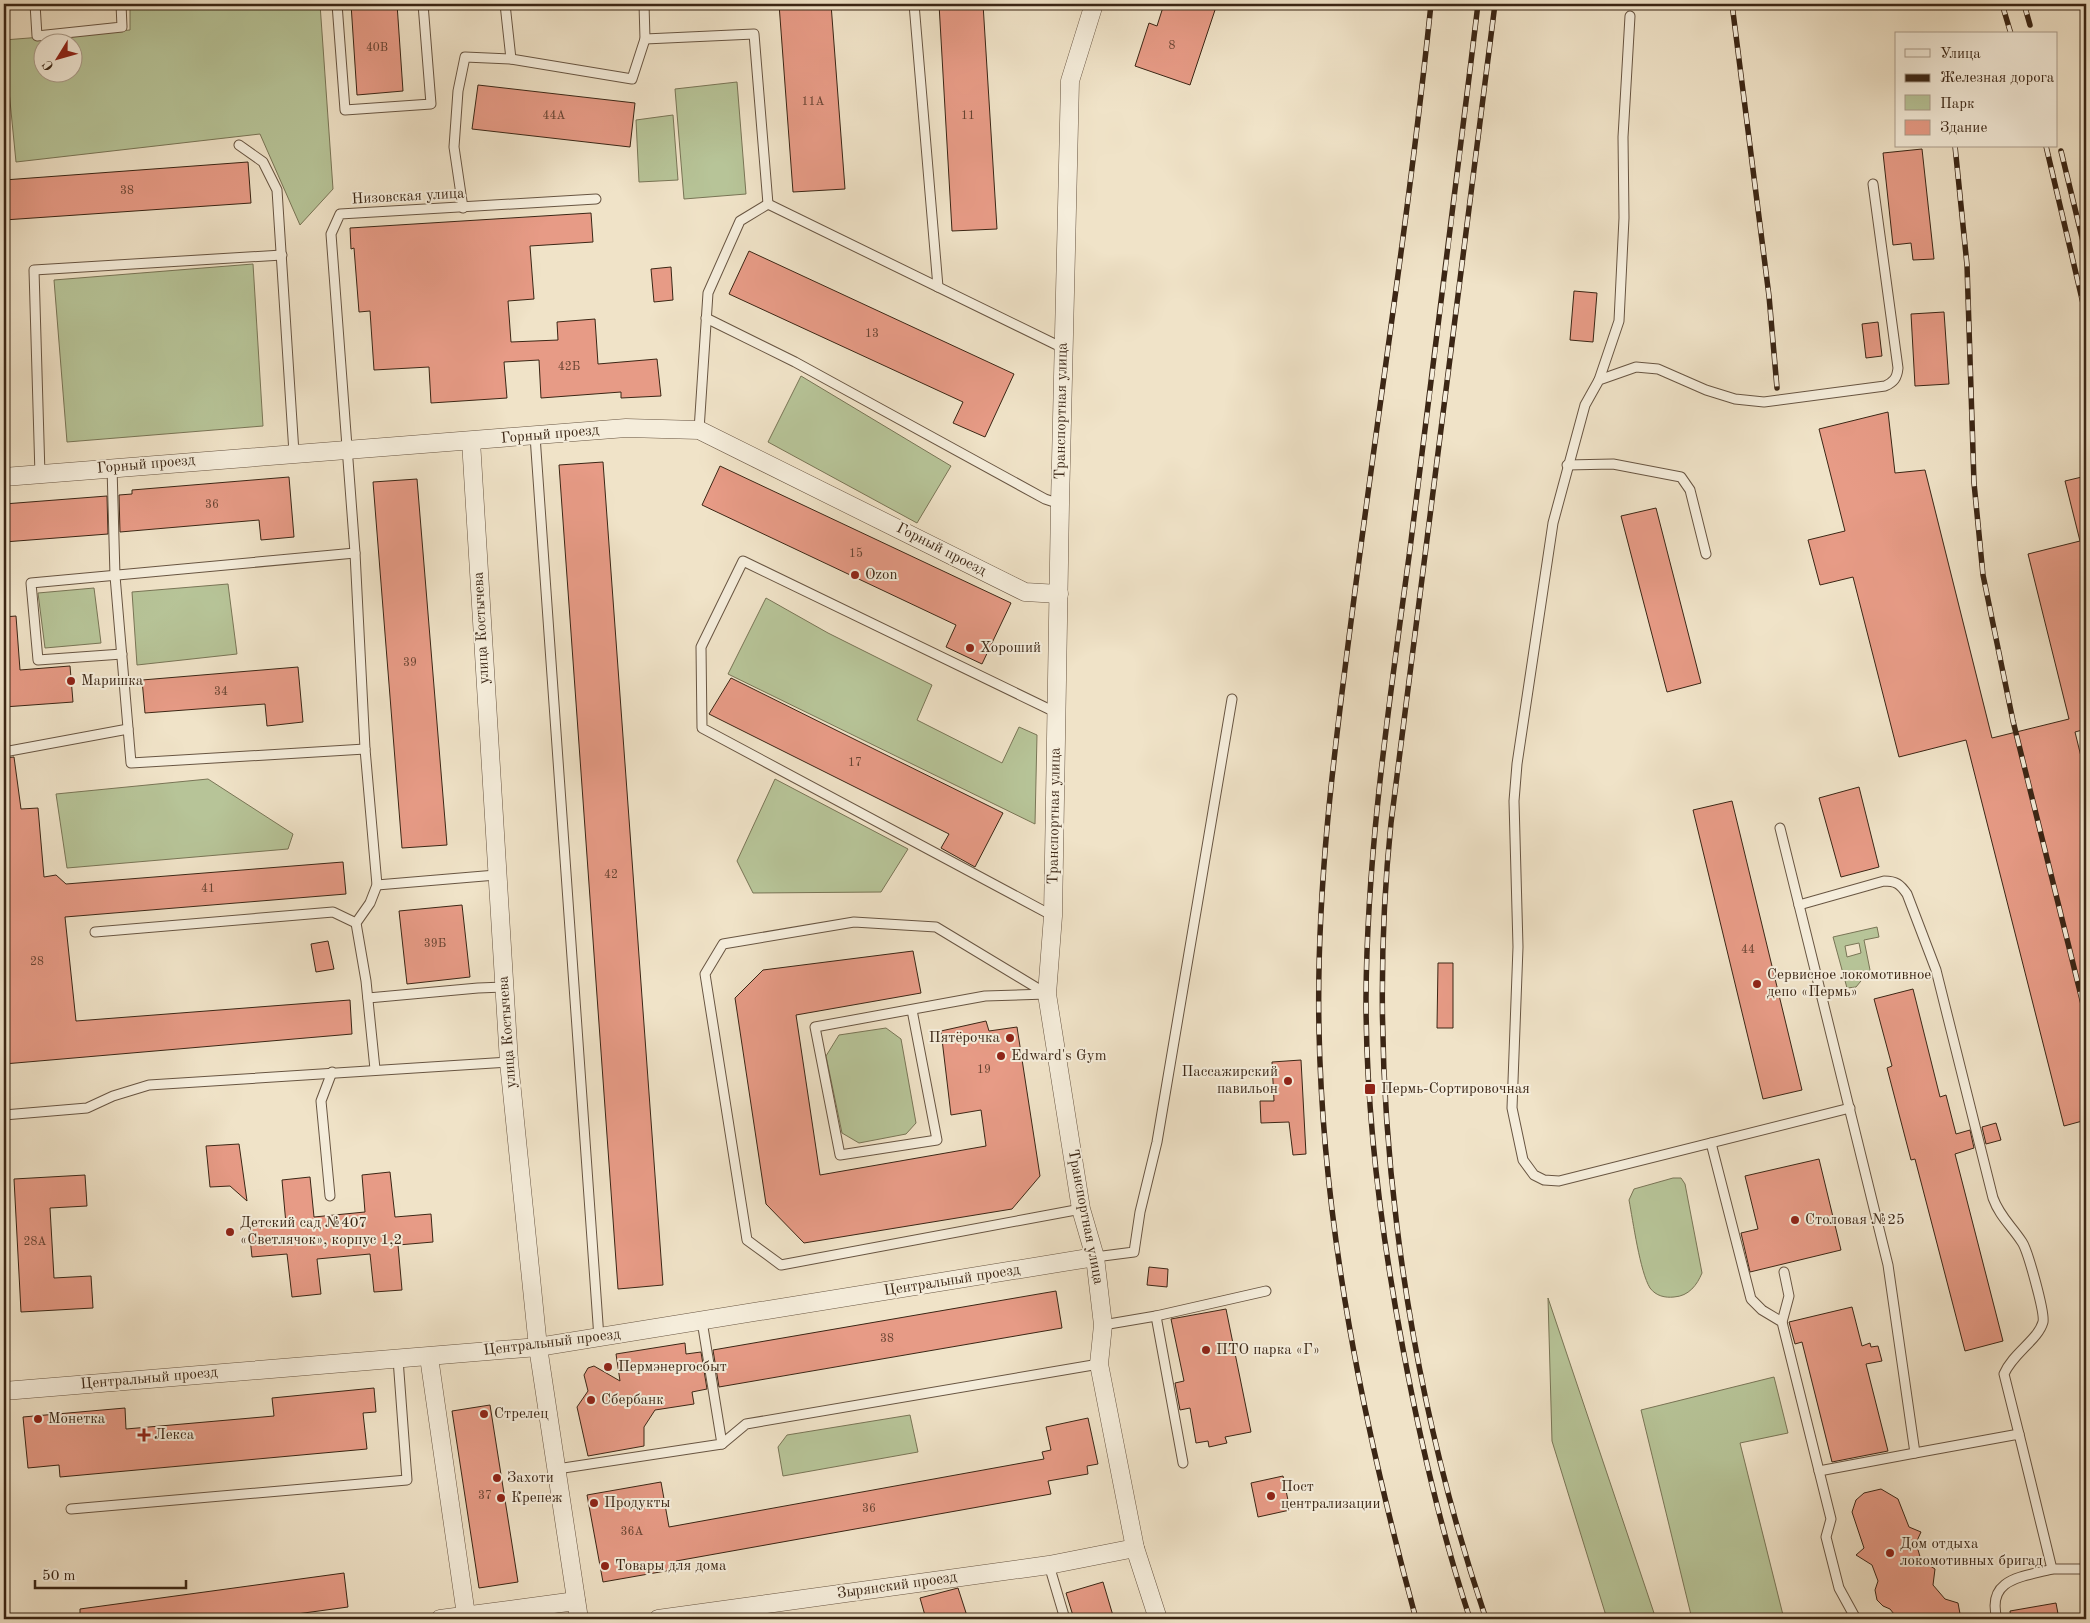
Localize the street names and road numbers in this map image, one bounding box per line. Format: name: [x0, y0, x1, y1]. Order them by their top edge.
street label: Низовская улица: [351, 187, 465, 207]
street label: Транспортная улица: [1053, 342, 1071, 480]
street label: Горный проезд: [500, 423, 600, 447]
street label: Горный проезд: [96, 453, 196, 477]
street label: Горный проезд: [894, 521, 989, 579]
street label: улица Костычева: [472, 571, 492, 685]
street label: Транспортная улица: [1046, 747, 1064, 885]
street label: улица Костычева: [497, 975, 519, 1089]
street label: Транспортная улица: [1065, 1148, 1106, 1286]
street label: Центральный проезд: [883, 1263, 1022, 1299]
street label: Центральный проезд: [483, 1327, 622, 1359]
street label: Центральный проезд: [80, 1365, 219, 1392]
street label: Зырянский проезд: [836, 1570, 959, 1602]

